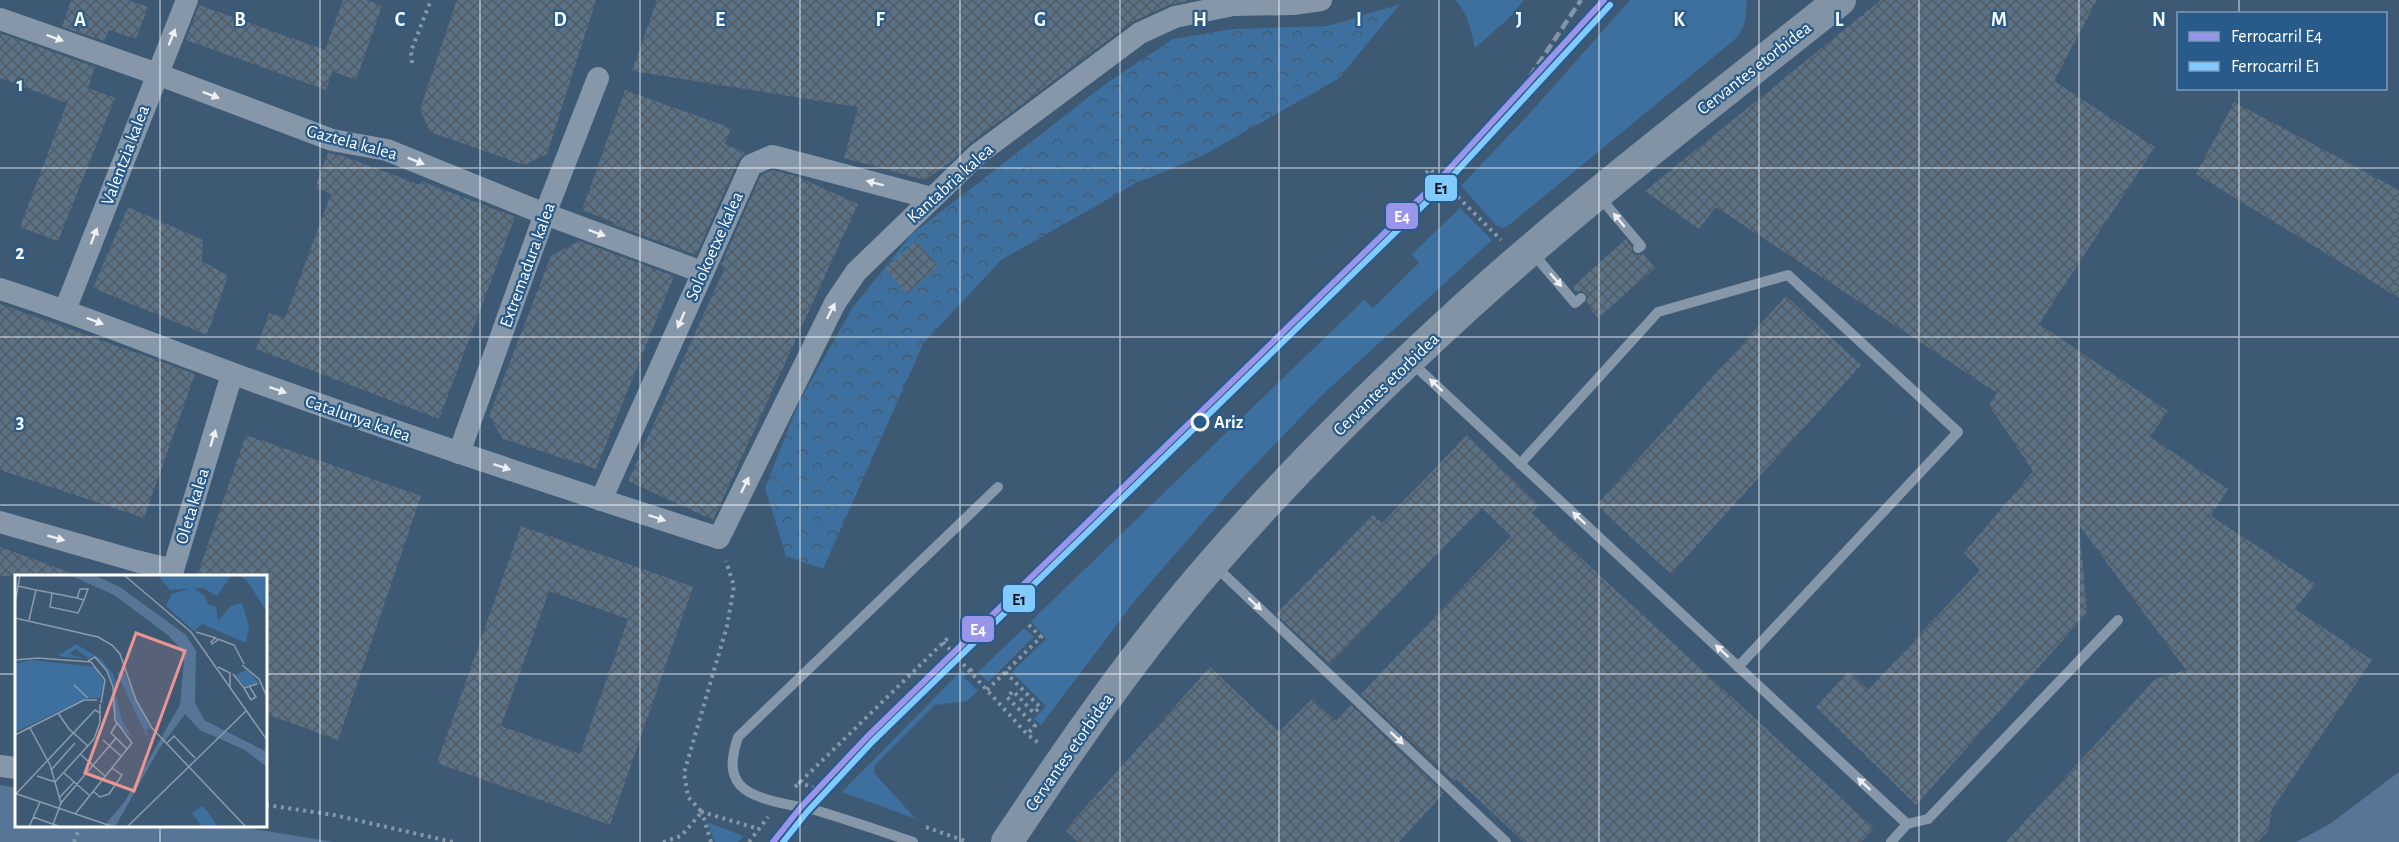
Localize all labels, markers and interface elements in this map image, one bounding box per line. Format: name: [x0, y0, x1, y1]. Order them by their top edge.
text: A: [74, 10, 86, 30]
text: B: [234, 10, 246, 30]
text: C: [395, 10, 406, 30]
text: D: [553, 10, 567, 30]
text: E: [715, 10, 725, 30]
text: F: [875, 10, 885, 30]
text: G: [1034, 10, 1046, 30]
text: H: [1193, 10, 1207, 30]
text: I: [1356, 10, 1362, 30]
text: J: [1516, 10, 1522, 30]
text: K: [1673, 10, 1685, 30]
text: L: [1835, 10, 1844, 30]
text: M: [1991, 10, 2007, 30]
text: N: [2152, 10, 2166, 30]
legend: [2177, 12, 2387, 90]
street label: Cervantes etorbidea: [1694, 19, 1815, 119]
one-way arrow: [168, 28, 177, 46]
text: Ferrocarril E4: [2231, 28, 2323, 46]
one-way arrow: [46, 34, 64, 44]
text: Ferrocarril E1: [2231, 58, 2320, 76]
text: 1: [16, 75, 24, 95]
one-way arrow: [202, 90, 220, 100]
street label: Valentzia kalea: [99, 103, 153, 208]
street label: Gaztela kalea: [304, 122, 399, 164]
street label: Kantabria kalea: [904, 141, 997, 227]
one-way arrow: [407, 157, 425, 166]
line badge: E1: [1424, 174, 1458, 202]
one-way arrow: [866, 178, 884, 187]
text: E1: [1434, 181, 1448, 197]
street label: Solokoetxe kalea: [683, 189, 747, 304]
street label: Extremadura kalea: [497, 200, 559, 330]
line badge: E4: [1385, 202, 1419, 230]
text: E4: [1394, 209, 1410, 225]
one-way arrow: [1613, 213, 1626, 228]
one-way arrow: [90, 227, 99, 245]
one-way arrow: [588, 229, 606, 239]
text: 2: [15, 243, 25, 263]
one-way arrow: [1549, 272, 1562, 288]
one-way arrow: [827, 302, 836, 319]
one-way arrow: [676, 311, 685, 329]
one-way arrow: [86, 317, 104, 327]
street label: Cervantes etorbidea: [1330, 330, 1443, 440]
one-way arrow: [1430, 379, 1444, 393]
one-way arrow: [269, 385, 287, 395]
street label: Catalunya kalea: [303, 393, 413, 445]
text: 3: [16, 412, 24, 432]
marker: Ariz: [1191, 413, 1209, 431]
place label: Ariz: [1214, 414, 1244, 432]
one-way arrow: [209, 429, 218, 447]
one-way arrow: [493, 463, 511, 472]
street label: Oleta kalea: [173, 466, 213, 546]
one-way arrow: [740, 477, 750, 494]
one-way arrow: [1572, 512, 1587, 525]
one-way arrow: [648, 514, 666, 523]
one-way arrow: [47, 534, 65, 543]
inset map: [15, 575, 267, 827]
line badge: E1: [1002, 584, 1036, 613]
text: E1: [1012, 592, 1026, 608]
one-way arrow: [1247, 597, 1262, 610]
line badge: E4: [961, 615, 995, 643]
text: E4: [970, 622, 986, 638]
one-way arrow: [1714, 644, 1729, 658]
street label: Cervantes etorbidea: [1022, 690, 1117, 815]
one-way arrow: [1389, 731, 1404, 745]
one-way arrow: [1857, 777, 1872, 791]

